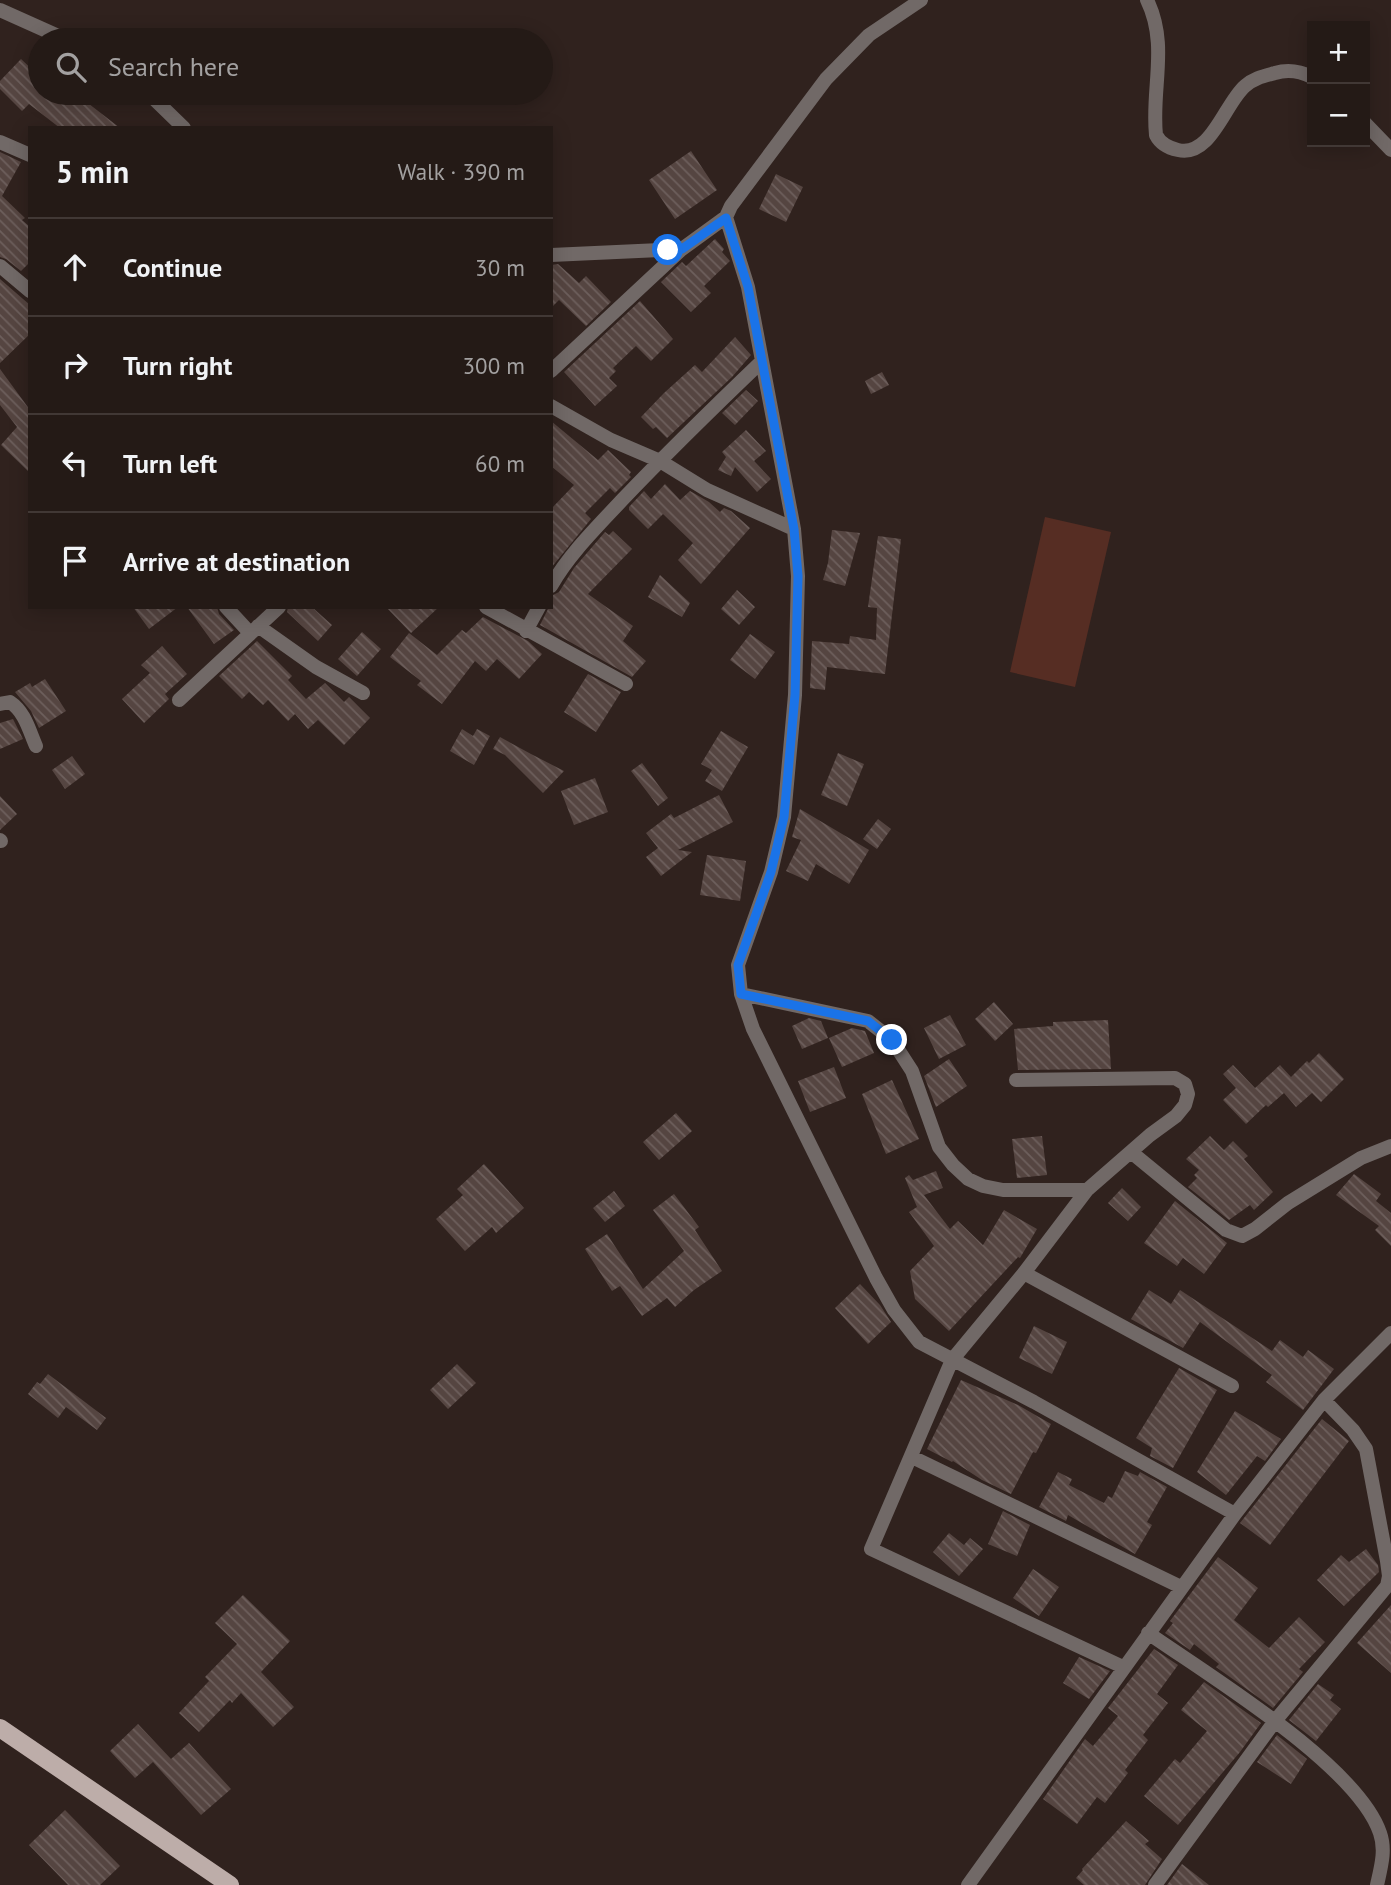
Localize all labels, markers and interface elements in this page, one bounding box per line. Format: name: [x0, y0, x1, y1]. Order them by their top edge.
map controls: [1307, 21, 1370, 147]
button: +: [1307, 21, 1370, 84]
search box: [28, 28, 553, 105]
icon: search: [52, 48, 90, 86]
text: Search here: [108, 50, 239, 83]
button: −: [1307, 84, 1370, 147]
text: 5 min: [56, 152, 129, 191]
text: Walk · 390 m: [398, 157, 525, 186]
route start: [652, 234, 683, 265]
icon: ahead: [56, 248, 94, 286]
text: Continue: [123, 251, 222, 284]
text: 30 m: [475, 253, 525, 282]
icon: right: [56, 346, 94, 384]
text: Turn right: [123, 349, 232, 382]
text: 300 m: [463, 351, 525, 380]
icon: left: [56, 444, 94, 482]
text: Turn left: [123, 447, 217, 480]
text: 60 m: [475, 449, 525, 478]
icon: arrive: [56, 542, 94, 580]
text: Arrive at destination: [123, 545, 350, 578]
route end: [876, 1024, 907, 1055]

